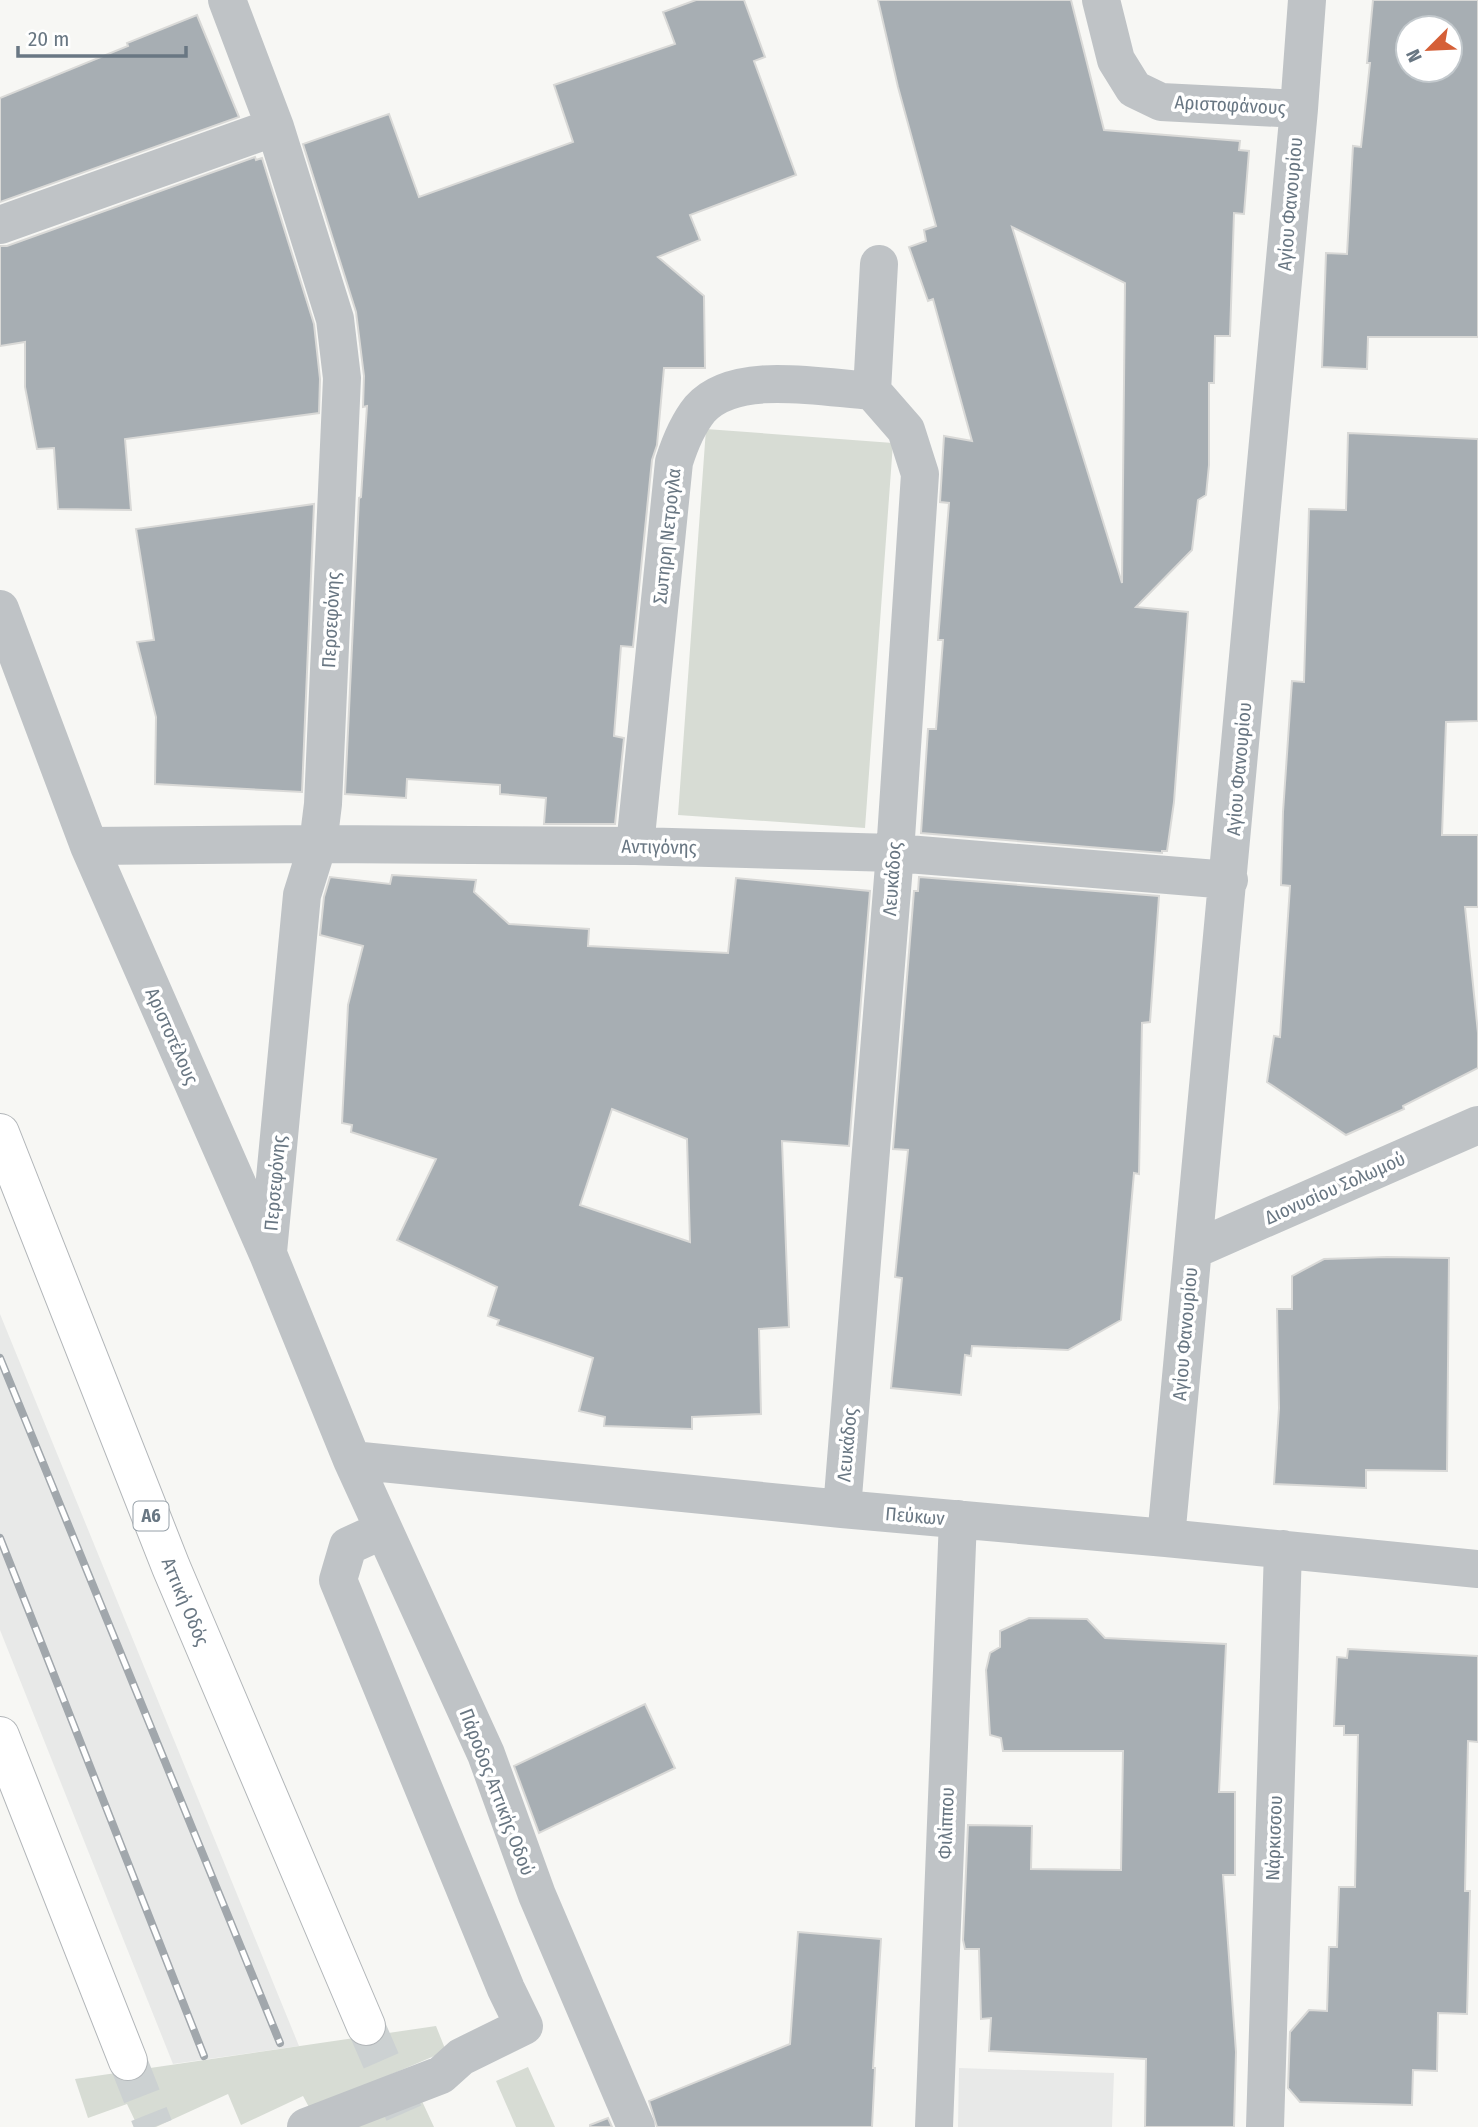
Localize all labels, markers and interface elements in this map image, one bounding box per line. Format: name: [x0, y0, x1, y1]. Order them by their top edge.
scale bar: [18, 14, 186, 58]
north arrow: [1394, 14, 1464, 84]
text: 20 m: [28, 26, 69, 52]
text: N: [1401, 46, 1427, 66]
street label: Αριστοφάνους: [1174, 91, 1286, 119]
street label: Αγίου Φανουρίου: [1273, 136, 1307, 272]
street label: Σωτηρη Νετρογλα: [648, 467, 686, 605]
street label: Περσεφόνης: [317, 571, 345, 669]
street label: Αγίου Φανουρίου: [1222, 701, 1256, 837]
street label: Αντιγόνης: [621, 835, 697, 859]
street label: Λευκάδος: [878, 841, 906, 917]
street label: Αριστοτέλους: [141, 984, 203, 1088]
street label: Περσεφόνης: [259, 1134, 291, 1232]
street label: Διονυσίου Σολωμού: [1261, 1147, 1409, 1229]
street label: Αγίου Φανουρίου: [1168, 1266, 1202, 1402]
street label: Λευκάδος: [832, 1407, 862, 1483]
road number: Α6: [134, 1502, 168, 1531]
street label: Πεύκων: [884, 1502, 946, 1530]
street label: Αττική Οδός: [157, 1554, 215, 1649]
street label: Πάροδος Αττικής Οδού: [455, 1705, 539, 1879]
street label: Φιλίππου: [933, 1787, 959, 1859]
street label: Νάρκισσου: [1261, 1795, 1287, 1881]

